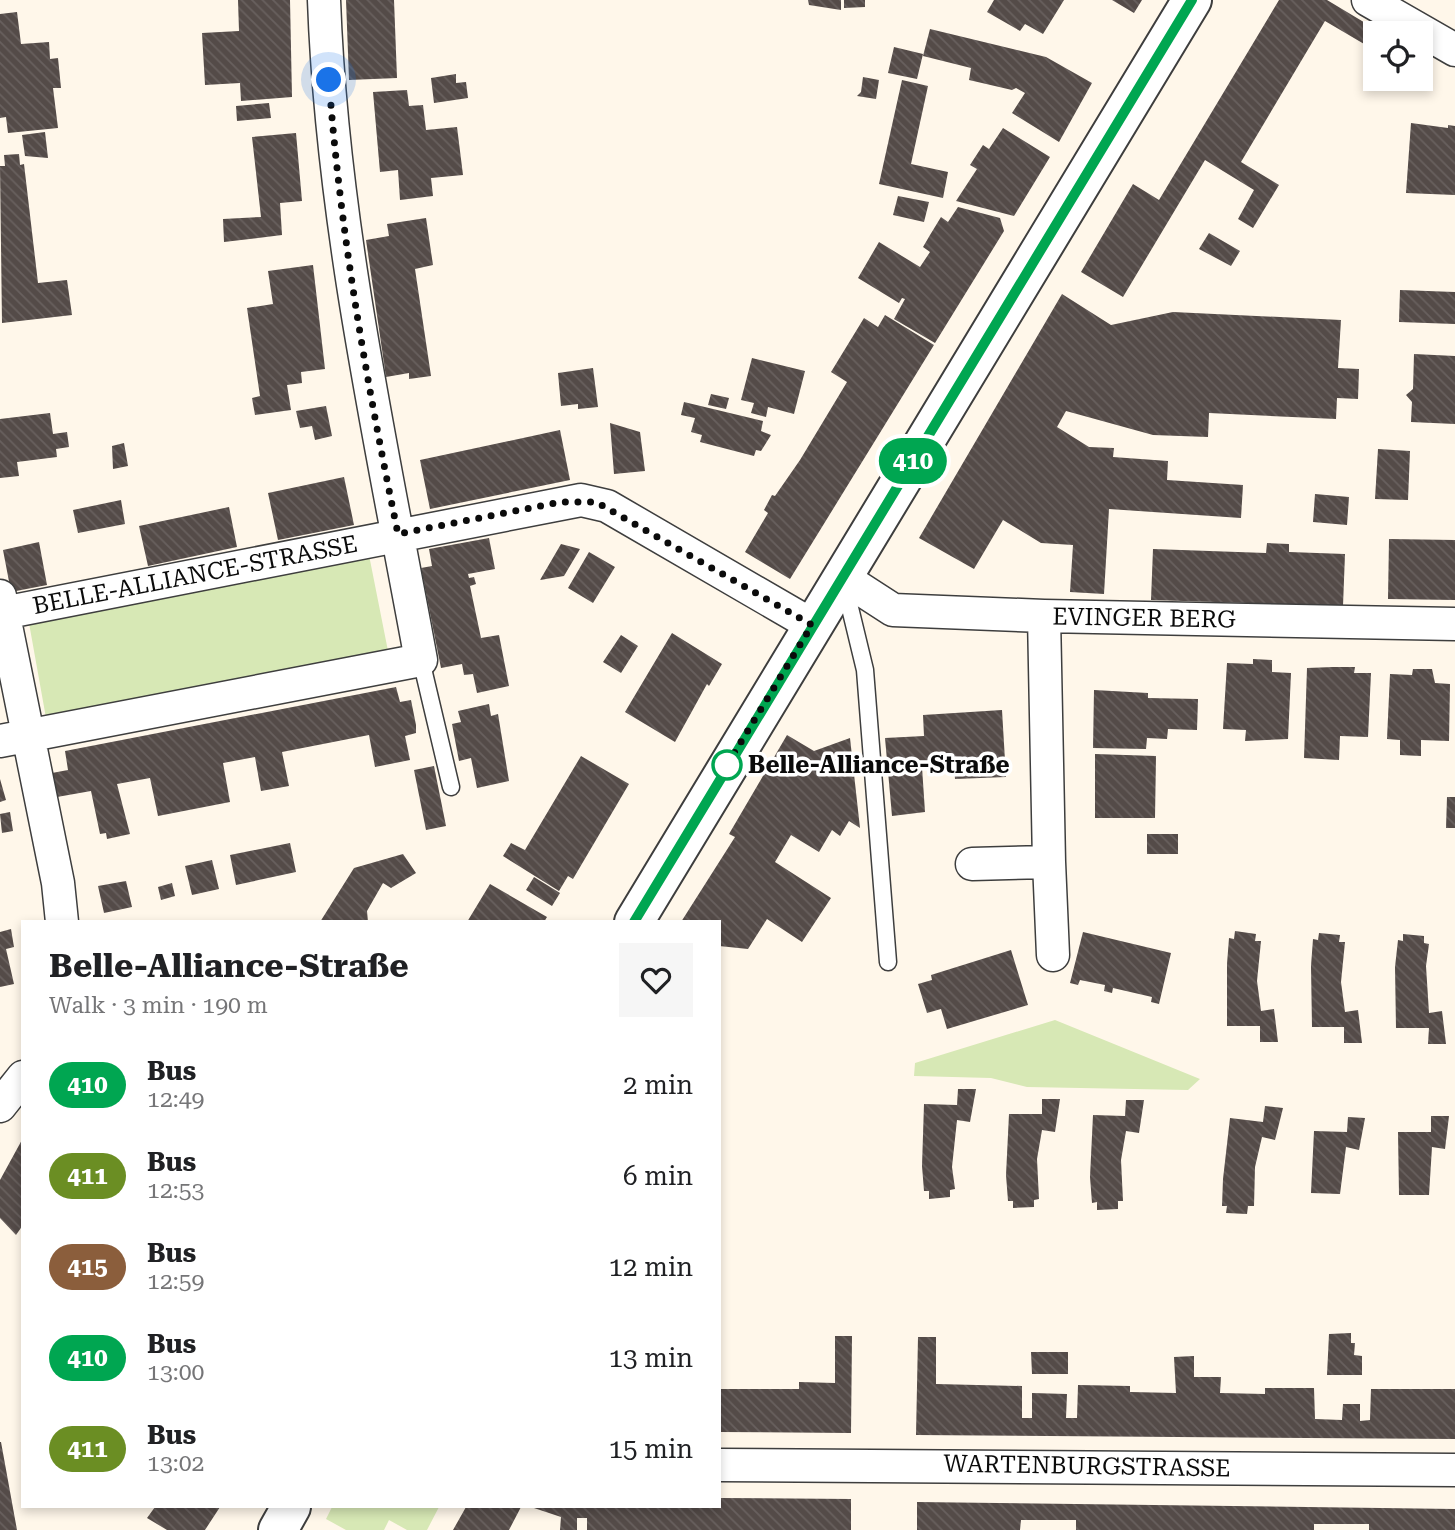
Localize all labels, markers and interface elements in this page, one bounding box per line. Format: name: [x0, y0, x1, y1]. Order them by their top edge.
map controls: [1363, 21, 1433, 91]
button: locate: [1363, 21, 1433, 91]
your location: [311, 62, 346, 97]
line badge: 410: [873, 438, 953, 484]
text: 410: [893, 447, 933, 475]
street label: BELLE-ALLIANCE-STRASSE: [30, 530, 360, 620]
street label: EVINGER BERG: [1052, 602, 1236, 634]
marker: Belle-Alliance-Straße: [712, 750, 742, 780]
place label: Belle-Alliance-Straße: [748, 751, 1010, 779]
button: heart: [619, 943, 693, 1017]
text: Belle-Alliance-Straße: [49, 946, 409, 985]
text: Walk · 3 min · 190 m: [49, 992, 268, 1019]
text: Bus: [147, 1056, 196, 1086]
text: 2 min: [623, 1070, 693, 1100]
text: 410: [67, 1071, 108, 1099]
text: 12:49: [147, 1086, 204, 1113]
text: Bus: [147, 1147, 196, 1177]
text: 6 min: [623, 1161, 693, 1191]
text: 411: [67, 1162, 108, 1190]
text: 12:53: [147, 1177, 204, 1204]
text: Bus: [147, 1238, 196, 1268]
text: 12 min: [609, 1252, 693, 1282]
text: 415: [67, 1253, 108, 1281]
text: 12:59: [147, 1268, 204, 1295]
text: Bus: [147, 1329, 196, 1359]
text: 13 min: [609, 1343, 693, 1373]
text: 410: [67, 1344, 108, 1372]
text: 13:00: [147, 1359, 204, 1386]
text: Bus: [147, 1420, 196, 1450]
text: 15 min: [609, 1434, 693, 1464]
text: 411: [67, 1435, 108, 1463]
street label: WARTENBURGSTRASSE: [943, 1449, 1231, 1483]
text: 13:02: [147, 1450, 204, 1477]

